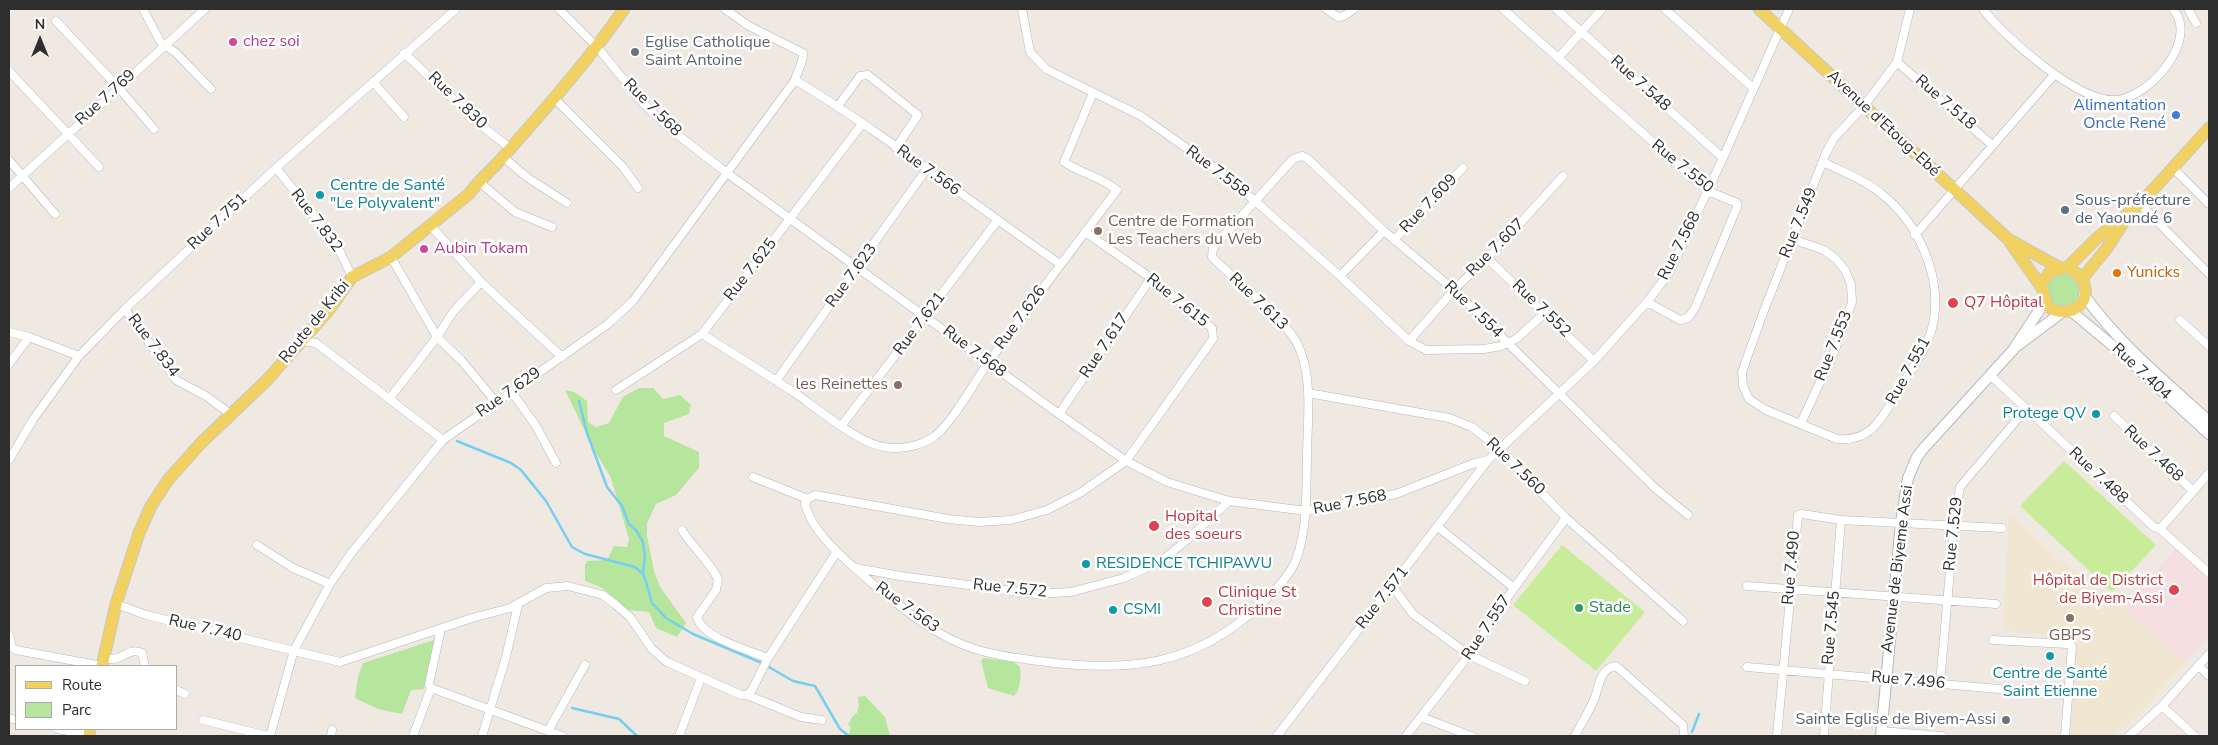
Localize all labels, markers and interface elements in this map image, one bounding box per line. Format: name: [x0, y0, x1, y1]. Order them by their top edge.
north arrow: [15, 15, 65, 65]
text: N: [35, 15, 45, 34]
place label: chez soi: [243, 32, 300, 52]
place label: Eglise Catholique Saint Antoine: [645, 33, 770, 71]
marker: chez soi: [227, 36, 239, 48]
marker: Eglise Catholique Saint Antoine: [629, 46, 641, 58]
street label: Rue 7.548: [1606, 52, 1674, 116]
street label: Rue 7.769: [72, 66, 140, 130]
street label: Avenue d'Etoug-Ebé: [1823, 67, 1943, 181]
street label: Rue 7.830: [424, 68, 490, 134]
street label: Rue 7.518: [1911, 71, 1979, 135]
street label: Rue 7.568: [619, 75, 685, 141]
place label: Alimentation Oncle René: [2073, 96, 2166, 134]
marker: Alimentation Oncle René: [2170, 109, 2182, 121]
street label: Rue 7.550: [1647, 136, 1717, 198]
street label: Rue 7.566: [892, 141, 964, 201]
street label: Rue 7.558: [1182, 142, 1252, 202]
street label: Rue 7.609: [1396, 171, 1462, 237]
place label: Centre de Santé "Le Polyvalent": [330, 176, 445, 214]
street label: Rue 7.549: [1776, 185, 1822, 261]
street label: Rue 7.832: [286, 186, 346, 256]
marker: Centre de Santé "Le Polyvalent": [314, 189, 326, 201]
street label: Rue 7.751: [184, 190, 252, 254]
place label: Sous-préfecture de Yaoundé 6: [2075, 191, 2190, 229]
marker: Sous-préfecture de Yaoundé 6: [2059, 204, 2071, 216]
street label: Rue 7.568: [1655, 209, 1705, 283]
place label: Centre de Formation Les Teachers du Web: [1108, 212, 1262, 250]
street label: Rue 7.607: [1463, 215, 1529, 281]
marker: Centre de Formation Les Teachers du Web: [1092, 225, 1104, 237]
street label: Rue 7.625: [721, 235, 781, 305]
place label: Aubin Tokam: [434, 239, 528, 259]
street label: Rue 7.623: [822, 240, 882, 312]
marker: Aubin Tokam: [418, 243, 430, 255]
place label: Yunicks: [2127, 263, 2180, 283]
marker: Yunicks: [2111, 267, 2123, 279]
street label: Rue 7.613: [1225, 269, 1291, 335]
street label: Rue 7.615: [1142, 270, 1212, 332]
street label: Rue 7.552: [1508, 276, 1574, 342]
street label: Route de Kribi: [276, 277, 354, 367]
street label: Rue 7.554: [1440, 277, 1506, 343]
street label: Rue 7.626: [991, 282, 1051, 354]
street label: Rue 7.621: [890, 289, 950, 359]
place label: Q7 Hôpital: [1964, 293, 2043, 313]
marker: Q7 Hôpital: [1946, 296, 1960, 310]
street label: Rue 7.553: [1811, 308, 1857, 384]
street label: Rue 7.617: [1076, 310, 1134, 382]
street label: Rue 7.834: [123, 311, 183, 381]
street label: Rue 7.568: [939, 322, 1009, 382]
street label: Rue 7.551: [1883, 334, 1935, 408]
street label: Rue 7.404: [2107, 340, 2175, 404]
street label: Rue 7.629: [473, 364, 545, 422]
place label: les Reinettes: [796, 375, 888, 395]
marker: les Reinettes: [892, 379, 904, 391]
place label: Protege QV: [2003, 404, 2086, 424]
marker: Protege QV: [2090, 408, 2102, 420]
street label: Rue 7.468: [2119, 422, 2187, 486]
street label: Rue 7.560: [1482, 434, 1548, 500]
street label: Rue 7.488: [2064, 444, 2132, 508]
street label: Avenue de Biyeme Assi: [1878, 484, 1918, 654]
street label: Rue 7.568: [1312, 486, 1388, 520]
street label: Rue 7.529: [1941, 496, 1967, 572]
place label: Hopital des soeurs: [1165, 507, 1242, 545]
marker: Hopital des soeurs: [1147, 519, 1161, 533]
street label: Rue 7.490: [1779, 530, 1805, 606]
place label: RESIDENCE TCHIPAWU: [1096, 554, 1272, 574]
marker: RESIDENCE TCHIPAWU: [1080, 558, 1092, 570]
street label: Rue 7.571: [1353, 563, 1413, 633]
place label: Hôpital de District de Biyem-Assi: [2033, 571, 2163, 609]
street label: Rue 7.572: [972, 576, 1048, 602]
street label: Rue 7.563: [871, 578, 943, 638]
place label: Clinique St Christine: [1218, 583, 1296, 621]
marker: Hôpital de District de Biyem-Assi: [2167, 583, 2181, 597]
street label: Rue 7.545: [1819, 590, 1845, 666]
street label: Rue 7.557: [1458, 592, 1516, 664]
marker: Clinique St Christine: [1200, 595, 1214, 609]
place label: Stade: [1589, 598, 1631, 618]
place label: CSMI: [1123, 600, 1161, 620]
marker: Stade: [1573, 602, 1585, 614]
marker: CSMI: [1107, 604, 1119, 616]
street label: Rue 7.740: [167, 611, 243, 647]
marker: GBPS: [2064, 612, 2076, 624]
place label: GBPS: [2049, 626, 2091, 646]
marker: Centre de Santé Saint Etienne: [2044, 650, 2056, 662]
place label: Centre de Santé Saint Etienne: [1992, 664, 2108, 702]
legend: [15, 665, 178, 730]
street label: Rue 7.496: [1870, 668, 1946, 694]
text: Route: [62, 675, 102, 695]
text: Parc: [62, 700, 91, 720]
place label: Sainte Eglise de Biyem-Assi: [1795, 710, 1996, 730]
marker: Sainte Eglise de Biyem-Assi: [2000, 714, 2012, 726]

